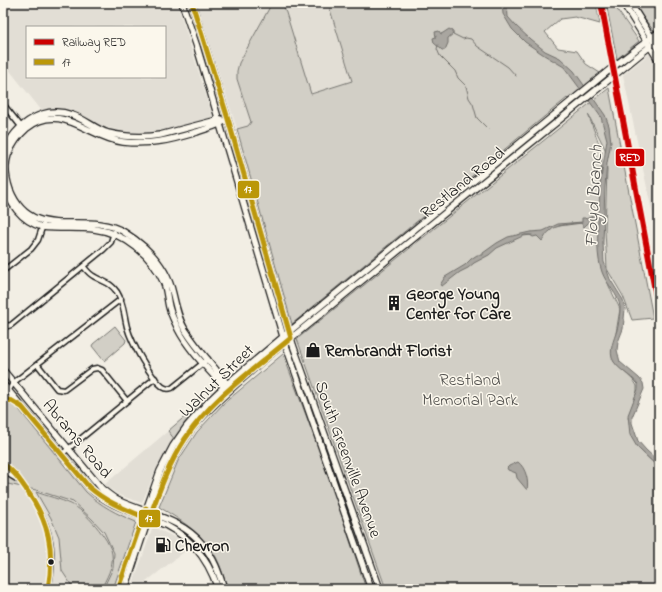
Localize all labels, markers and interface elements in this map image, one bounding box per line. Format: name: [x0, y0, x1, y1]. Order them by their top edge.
legend: [26, 26, 166, 78]
text: Railway RED: [62, 34, 126, 53]
text: 17: [62, 54, 71, 72]
street label: Restland Road: [415, 141, 511, 225]
water label: Floyd Branch: [579, 144, 611, 248]
line badge: RED: [615, 148, 645, 167]
text: RED: [619, 150, 640, 166]
line badge: 17: [237, 180, 260, 199]
text: 17: [244, 182, 252, 198]
place label: George Young Center for Care: [406, 282, 512, 327]
building icon: George Young Center for Care: [385, 294, 403, 312]
street label: Walnut Street: [174, 339, 260, 423]
place label: Rembrandt Florist: [325, 339, 452, 364]
shop icon: Rembrandt Florist: [304, 341, 322, 359]
park label: Restland Memorial Park: [422, 368, 518, 413]
street label: South Greenville Avenue: [308, 378, 388, 542]
street label: Abrams Road: [36, 394, 118, 484]
line badge: 17: [138, 509, 161, 528]
text: 17: [145, 511, 153, 527]
place label: Chevron: [175, 534, 230, 559]
fuel station icon: Chevron: [154, 536, 172, 554]
unlabelled marker: [46, 557, 56, 567]

